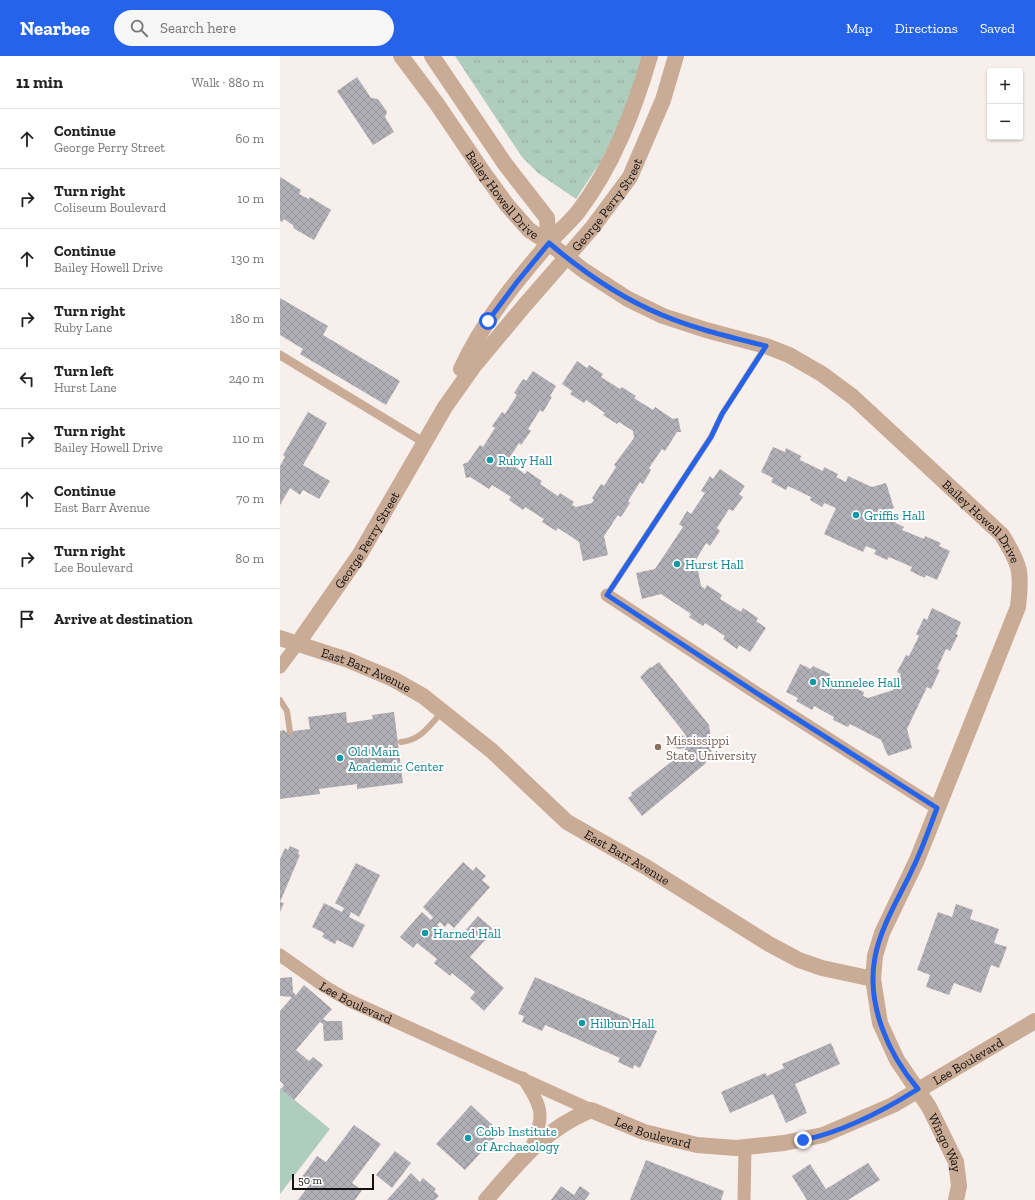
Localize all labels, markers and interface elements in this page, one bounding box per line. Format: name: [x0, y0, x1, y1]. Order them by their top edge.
search box: [114, 10, 394, 46]
text: Nearbee: [20, 17, 90, 40]
icon: search: [128, 17, 150, 39]
text: Search here: [160, 19, 236, 37]
text: Map: [846, 20, 873, 37]
text: Directions: [895, 20, 958, 37]
text: Saved: [980, 20, 1015, 37]
map controls: [987, 68, 1023, 140]
button: +: [987, 68, 1023, 104]
text: 11 min: [16, 72, 63, 92]
text: Walk · 880 m: [192, 75, 264, 90]
button: −: [987, 104, 1023, 140]
text: Continue: [54, 122, 116, 140]
icon: ahead: [16, 128, 38, 150]
text: 60 m: [235, 131, 264, 146]
text: George Perry Street: [54, 140, 165, 155]
street label: Bailey Howell Drive: [463, 148, 541, 242]
street label: George Perry Street: [569, 156, 645, 254]
text: Turn right: [54, 182, 125, 200]
icon: right: [16, 188, 38, 210]
text: 10 m: [237, 191, 264, 206]
text: Coliseum Boulevard: [54, 200, 166, 215]
text: Continue: [54, 242, 116, 260]
icon: ahead: [16, 248, 38, 270]
text: 130 m: [231, 251, 264, 266]
text: Bailey Howell Drive: [54, 260, 163, 275]
text: Turn right: [54, 302, 125, 320]
icon: right: [16, 308, 38, 330]
text: 180 m: [230, 311, 264, 326]
route start: [479, 312, 497, 330]
text: Ruby Lane: [54, 320, 112, 335]
text: Turn left: [54, 362, 114, 380]
icon: left: [16, 368, 38, 390]
text: 240 m: [229, 371, 264, 386]
text: Hurst Lane: [54, 380, 117, 395]
text: Turn right: [54, 422, 125, 440]
icon: right: [16, 428, 38, 450]
text: 110 m: [232, 431, 264, 446]
text: Bailey Howell Drive: [54, 440, 163, 455]
place label: Ruby Hall: [498, 453, 553, 468]
marker: Ruby Hall: [485, 455, 495, 465]
street label: Bailey Howell Drive: [939, 477, 1023, 565]
text: Continue: [54, 482, 116, 500]
icon: ahead: [16, 488, 38, 510]
street label: George Perry Street: [331, 489, 403, 591]
text: 70 m: [236, 491, 264, 506]
text: East Barr Avenue: [54, 500, 150, 515]
place label: Griffis Hall: [864, 508, 925, 523]
marker: Griffis Hall: [851, 510, 861, 520]
text: Turn right: [54, 542, 125, 560]
icon: right: [16, 548, 38, 570]
text: 80 m: [235, 551, 264, 566]
place label: Hurst Hall: [685, 557, 744, 572]
marker: Hurst Hall: [672, 559, 682, 569]
text: Lee Boulevard: [54, 560, 133, 575]
icon: arrive: [16, 608, 38, 630]
text: Arrive at destination: [54, 610, 193, 628]
street label: East Barr Avenue: [319, 645, 414, 696]
place label: Nunnelee Hall: [821, 675, 901, 690]
marker: Nunnelee Hall: [808, 677, 818, 687]
place label: Mississippi State University: [666, 733, 757, 763]
marker: Mississippi State University: [653, 742, 663, 752]
place label: Old Main Academic Center: [348, 744, 444, 774]
marker: Old Main Academic Center: [335, 753, 345, 763]
street label: East Barr Avenue: [582, 827, 672, 888]
place label: Harned Hall: [433, 926, 501, 941]
marker: Harned Hall: [420, 928, 430, 938]
street label: Lee Boulevard: [317, 978, 395, 1027]
place label: Hilbun Hall: [590, 1016, 655, 1031]
marker: Hilbun Hall: [577, 1018, 587, 1028]
street label: Lee Boulevard: [930, 1035, 1006, 1088]
street label: Wingo Way: [925, 1111, 964, 1173]
street label: Lee Boulevard: [613, 1114, 693, 1151]
place label: Cobb Institute of Archaeology: [476, 1124, 560, 1154]
route end: [794, 1131, 812, 1149]
marker: Cobb Institute of Archaeology: [463, 1133, 473, 1143]
scale bar: [292, 1172, 374, 1191]
text: 50 m: [298, 1174, 322, 1187]

